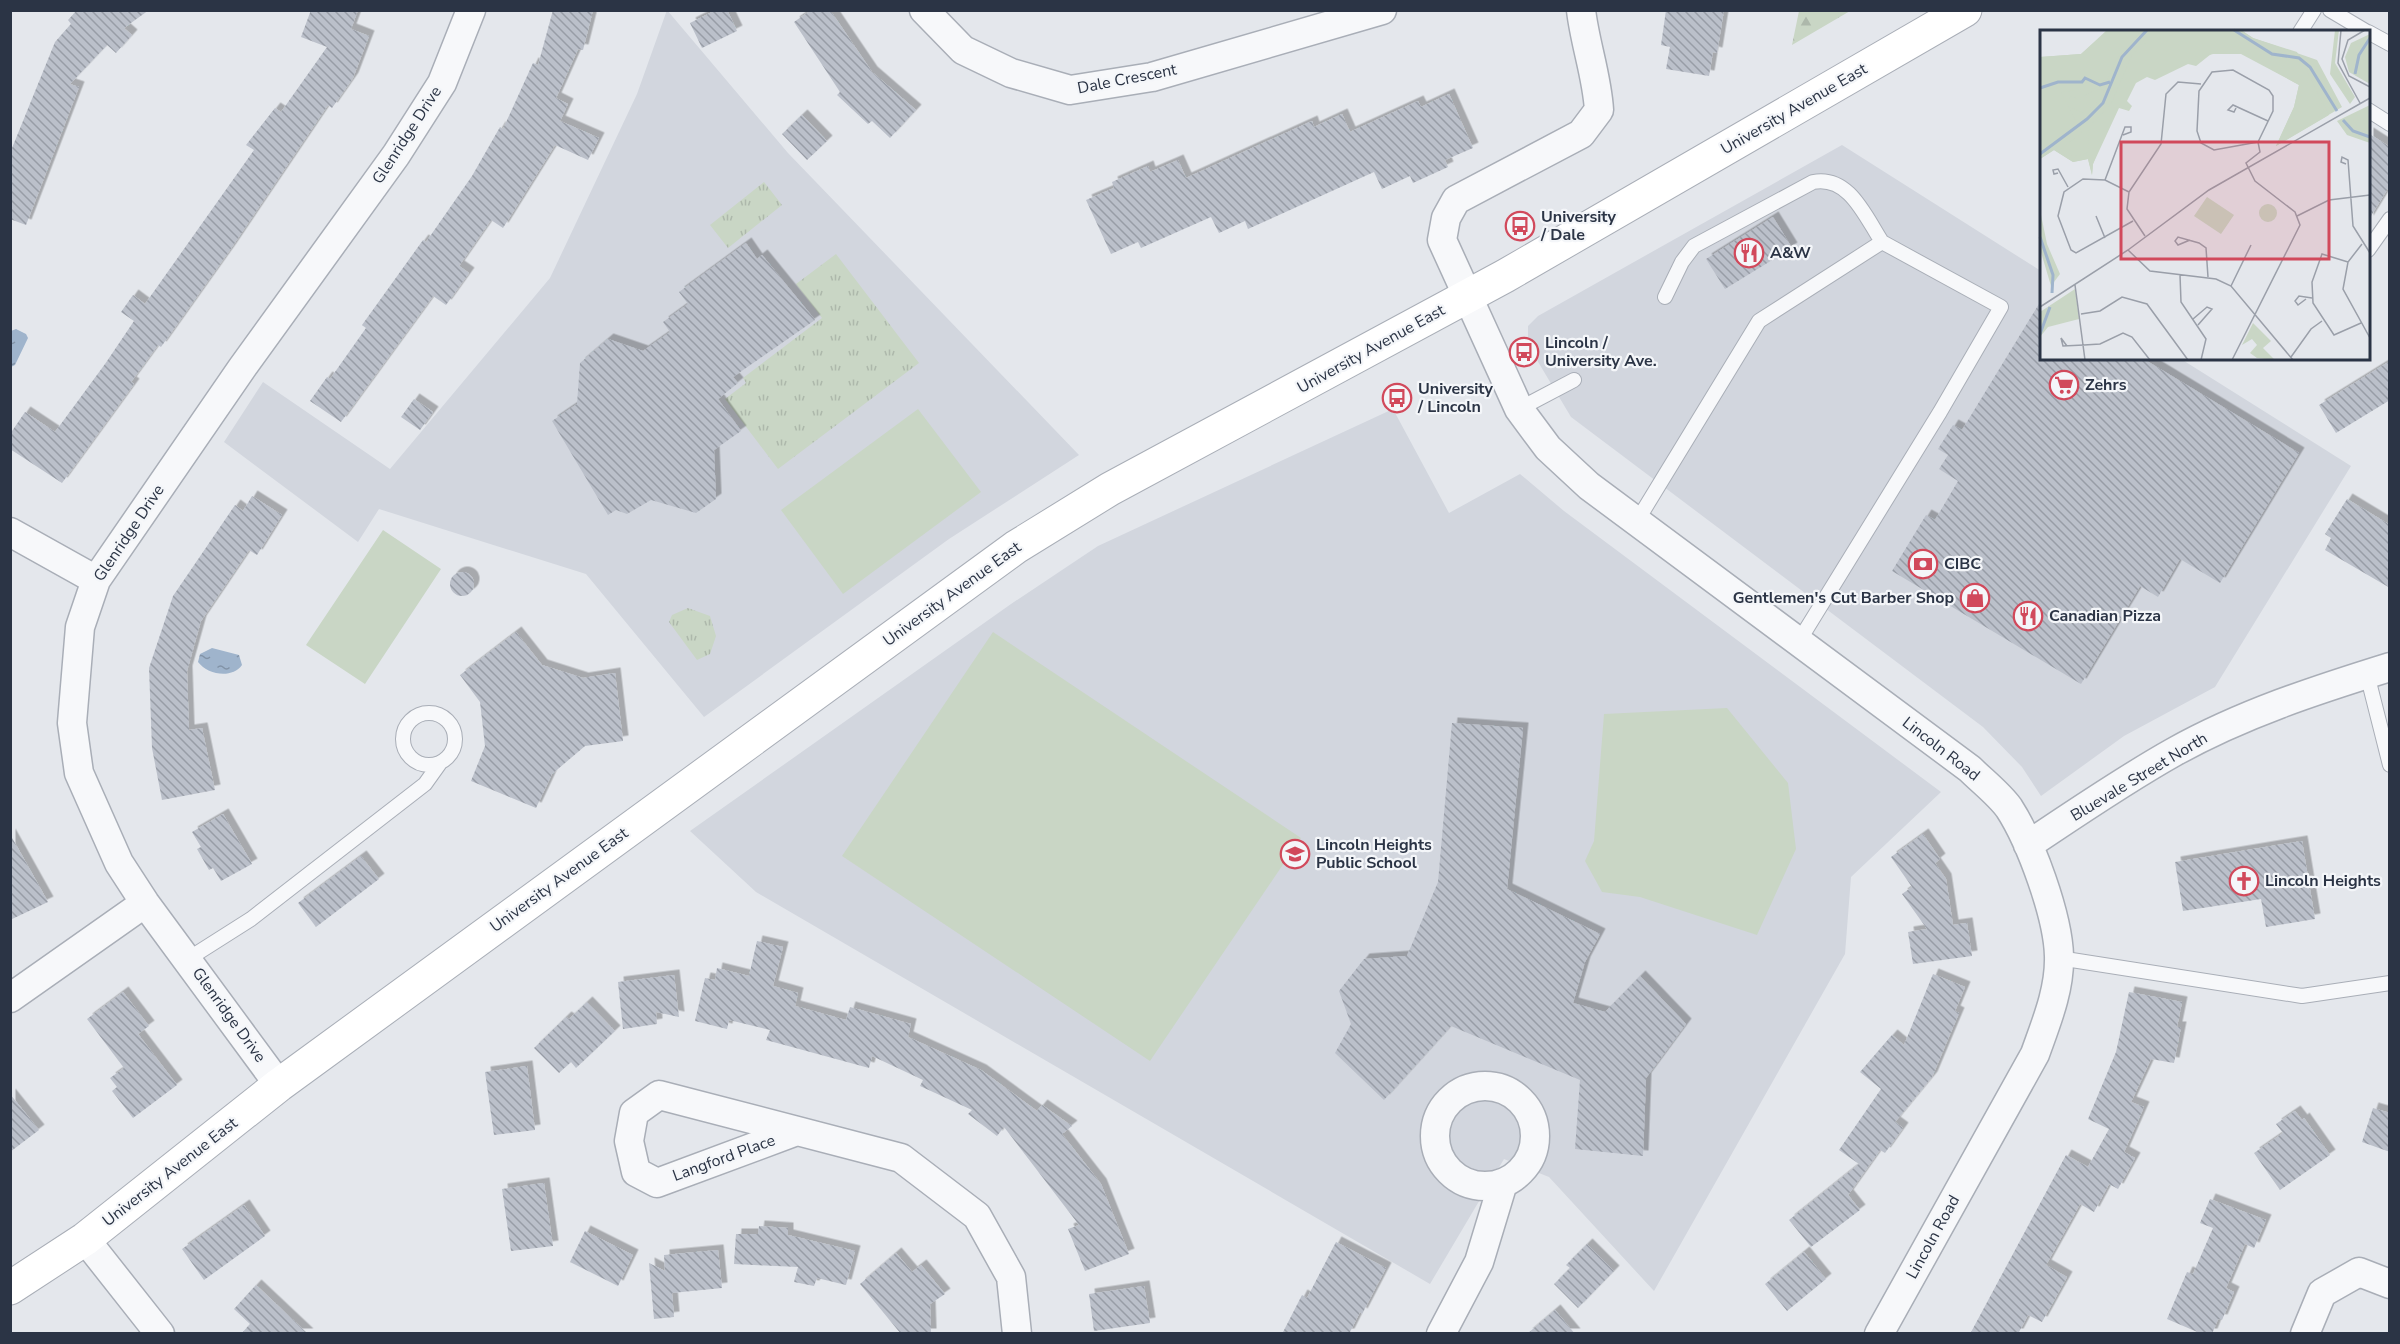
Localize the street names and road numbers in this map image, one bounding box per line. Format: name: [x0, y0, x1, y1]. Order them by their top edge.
street label: University Avenue East: [1717, 58, 1872, 160]
street label: Dale Crescent: [1075, 59, 1179, 99]
street label: Glenridge Drive: [367, 82, 447, 188]
street label: University Avenue East: [1293, 299, 1449, 399]
street label: Glenridge Drive: [88, 480, 170, 586]
street label: University Avenue East: [879, 536, 1026, 652]
street label: Lincoln Road: [1898, 712, 1984, 786]
street label: Bluevale Street North: [2066, 727, 2212, 827]
street label: University Avenue East: [486, 822, 633, 938]
street label: Glenridge Drive: [187, 963, 271, 1067]
street label: University Avenue East: [98, 1112, 242, 1232]
street label: Langford Place: [670, 1129, 778, 1187]
street label: Lincoln Road: [1901, 1191, 1965, 1283]

